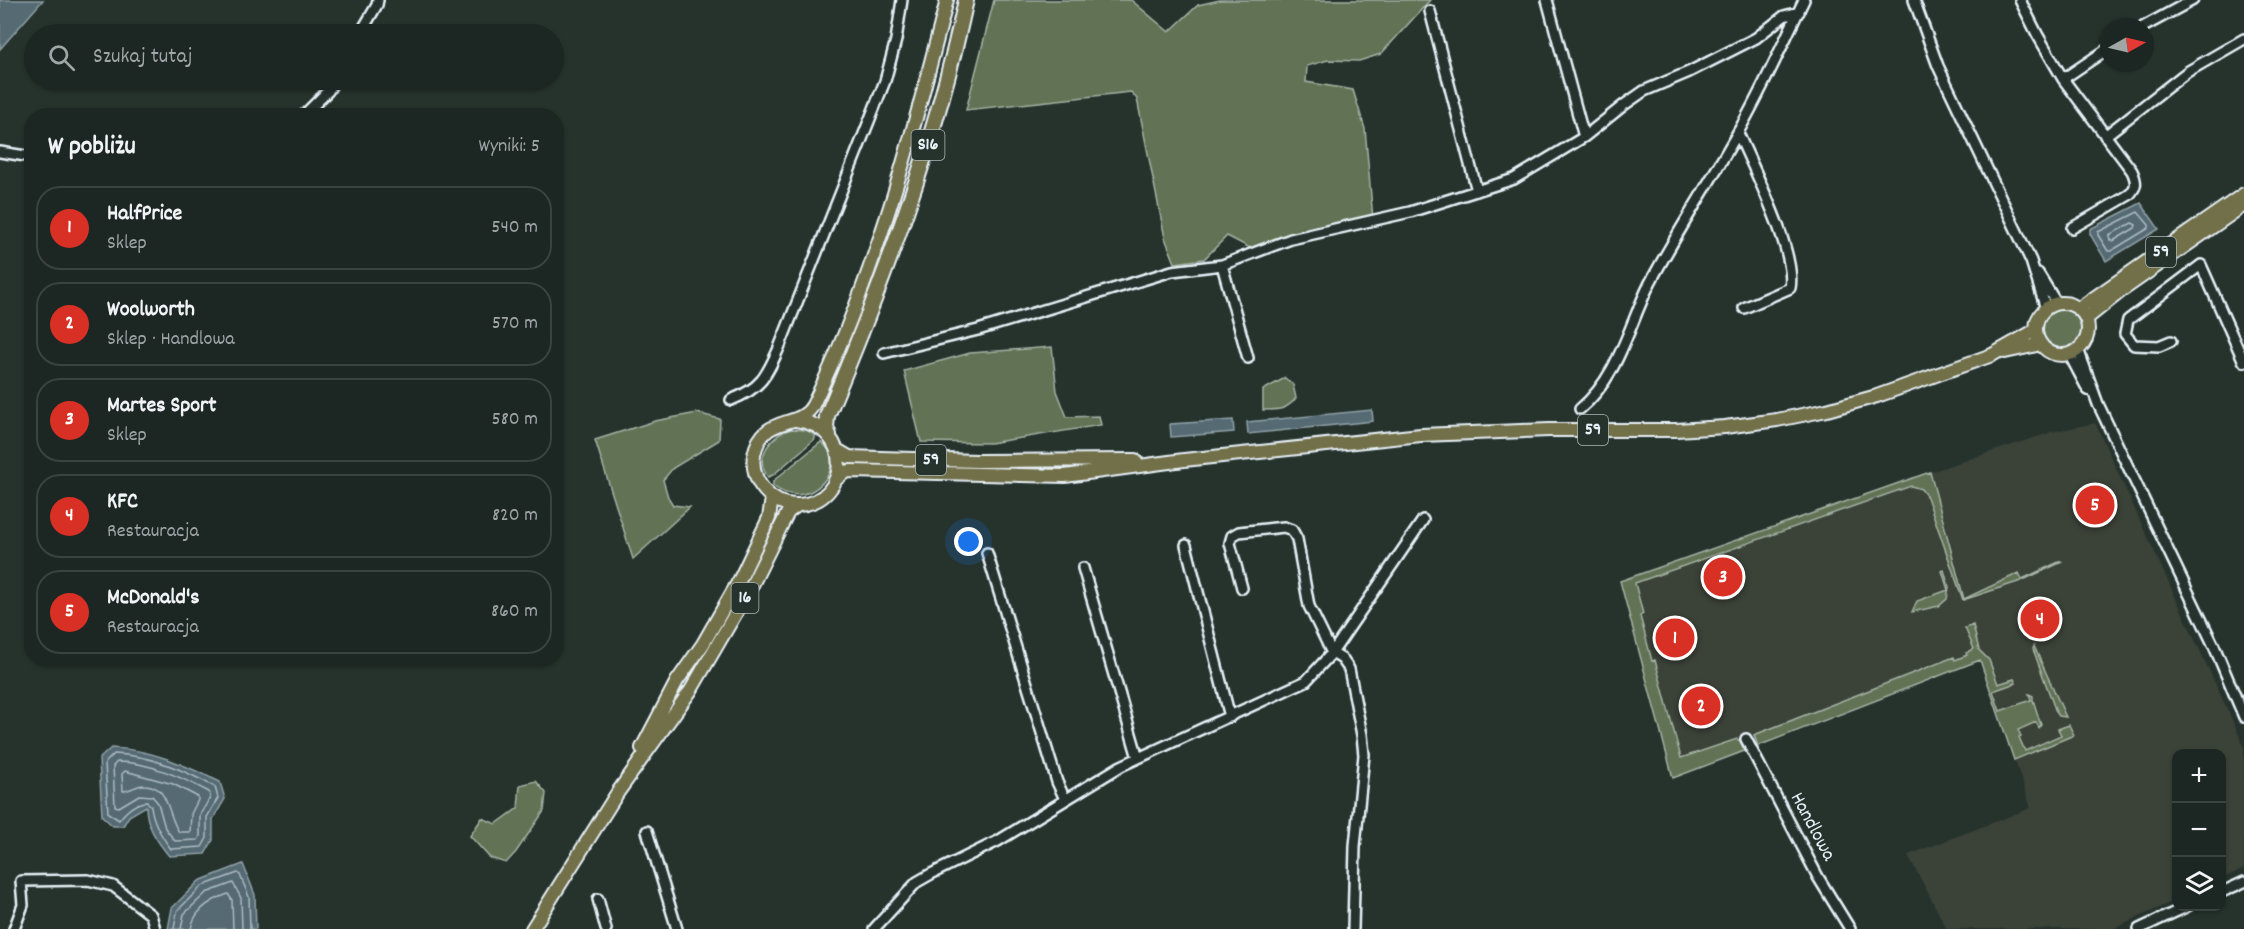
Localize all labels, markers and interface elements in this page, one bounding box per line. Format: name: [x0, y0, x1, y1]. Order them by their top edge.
north arrow: [2100, 18, 2154, 72]
search box: [24, 24, 564, 90]
icon: search: [45, 41, 78, 74]
text: Szukaj tutaj: [93, 42, 192, 73]
text: W pobliżu: [48, 129, 136, 166]
road number: S16: [912, 130, 944, 160]
text: Wyniki: 5: [479, 133, 540, 161]
text: HalfPrice: [107, 199, 182, 230]
text: 1: [67, 214, 72, 242]
text: 540 m: [491, 214, 538, 242]
text: Sklep: [107, 230, 147, 258]
road number: 59: [2146, 237, 2176, 267]
text: Woolworth: [107, 295, 195, 326]
text: 2: [65, 310, 74, 338]
text: 570 m: [492, 310, 538, 338]
text: Sklep · Handlowa: [107, 326, 235, 354]
text: Martes Sport: [107, 391, 216, 422]
text: 3: [65, 406, 74, 434]
text: 580 m: [492, 406, 538, 434]
road number: 59: [1578, 415, 1608, 445]
text: Sklep: [107, 422, 147, 450]
road number: 59: [916, 445, 946, 475]
pin: 5: [2076, 482, 2114, 528]
text: KFC: [107, 487, 138, 518]
text: 4: [65, 502, 74, 530]
text: 820 m: [492, 502, 538, 530]
text: Restauracja: [107, 518, 199, 546]
your location: [954, 527, 983, 556]
pin: 3: [1704, 554, 1742, 600]
text: McDonald's: [107, 583, 200, 614]
road number: 16: [732, 583, 758, 613]
pin: 4: [2020, 596, 2060, 642]
text: 5: [65, 598, 74, 626]
text: 860 m: [491, 598, 538, 626]
text: Restauracja: [107, 614, 199, 642]
pin: 1: [1656, 616, 1694, 660]
pin: 2: [1682, 684, 1720, 728]
map controls: [2172, 749, 2226, 911]
button: +: [2172, 749, 2226, 803]
street label: Handlowa: [1782, 788, 1842, 867]
button: −: [2172, 803, 2226, 857]
button: layers: [2172, 857, 2226, 911]

